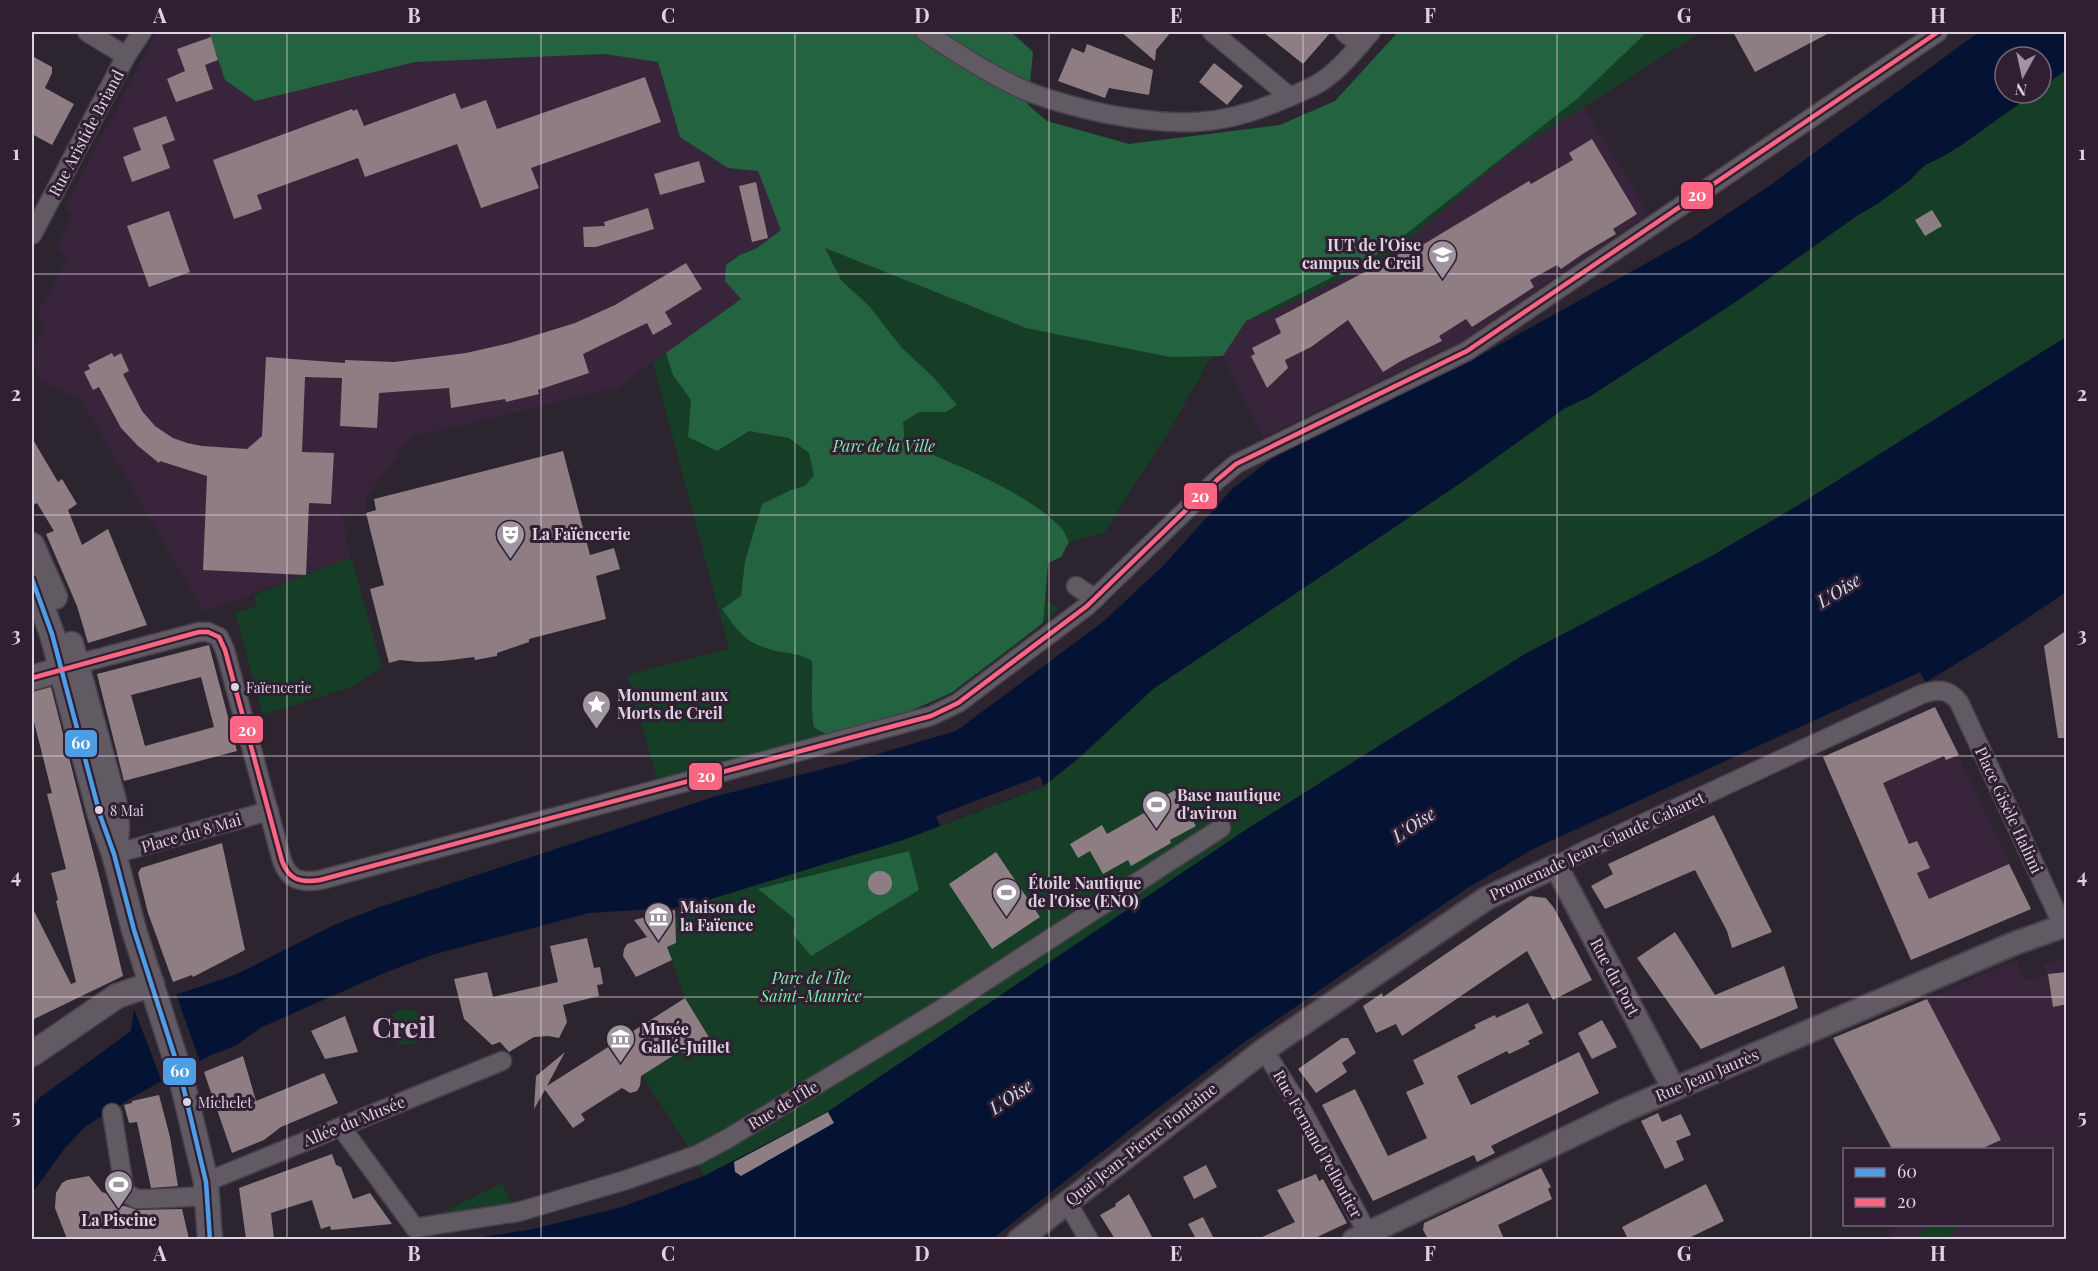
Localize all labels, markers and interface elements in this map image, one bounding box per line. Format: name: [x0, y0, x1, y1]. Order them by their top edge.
text: A: [152, 1, 167, 28]
text: B: [407, 1, 421, 28]
text: C: [661, 1, 675, 28]
text: D: [914, 1, 930, 28]
text: E: [1170, 1, 1182, 28]
text: F: [1424, 1, 1436, 28]
text: G: [1677, 1, 1692, 28]
text: H: [1930, 1, 1946, 28]
north arrow: [1993, 45, 2053, 105]
street label: Rue Aristide Briand: [43, 66, 128, 200]
text: N: [2013, 79, 2028, 102]
text: 1: [12, 138, 20, 165]
text: 1: [2078, 138, 2086, 165]
line badge: 20: [1680, 181, 1714, 210]
text: 20: [1688, 184, 1706, 205]
place label: IUT de l'Oise campus de Creil: [1302, 234, 1421, 273]
school or university icon: IUT de l'Oise campus de Creil: [1426, 238, 1458, 280]
text: 2: [11, 379, 21, 406]
text: 2: [2077, 379, 2087, 406]
park label: Parc de la Ville: [832, 435, 935, 456]
line badge: 20: [1183, 482, 1218, 510]
text: 20: [1191, 485, 1209, 506]
theatre icon: La Faïencerie: [495, 518, 527, 560]
place label: La Faïencerie: [532, 523, 631, 544]
water label: L'Oise: [1811, 567, 1865, 613]
text: 3: [11, 620, 21, 647]
text: 3: [2077, 620, 2087, 647]
place label: Faïencerie: [246, 678, 312, 697]
marker: Faïencerie: [229, 681, 241, 693]
place label: Monument aux Morts de Creil: [617, 684, 729, 723]
place icon: Monument aux Morts de Creil: [580, 688, 612, 730]
line badge: 20: [229, 715, 264, 744]
text: 20: [238, 719, 256, 740]
line badge: 60: [64, 729, 98, 758]
text: 60: [71, 732, 91, 753]
street label: Place Gisèle Halimi: [1971, 743, 2048, 877]
line badge: 20: [688, 762, 723, 791]
text: 20: [697, 765, 715, 786]
place label: Base nautique d'aviron: [1177, 784, 1281, 823]
street label: Promenade Jean-Claude Cabaret: [1486, 786, 1708, 905]
sports icon: Base nautique d'aviron: [1140, 788, 1172, 830]
place label: 8 Mai: [110, 801, 144, 820]
water label: L'Oise: [1386, 801, 1440, 848]
marker: 8 Mai: [93, 804, 105, 816]
street label: Place du 8 Mai: [138, 808, 244, 857]
text: 4: [11, 861, 21, 888]
text: 4: [2077, 861, 2087, 888]
place label: Étoile Nautique de l'Oise (ENO): [1028, 872, 1141, 911]
sports icon: Étoile Nautique de l'Oise (ENO): [991, 876, 1023, 918]
place label: Maison de la Faïence: [680, 896, 756, 935]
museum icon: Maison de la Faïence: [643, 900, 675, 942]
street label: Rue du Port: [1586, 934, 1645, 1020]
park label: Parc de l'Île Saint-Maurice: [759, 967, 862, 1006]
district label: Creil: [372, 1008, 436, 1045]
place label: Musée Gallé-Juillet: [641, 1018, 731, 1057]
museum icon: Musée Gallé-Juillet: [604, 1022, 636, 1064]
street label: Rue Jean Jaurès: [1652, 1043, 1762, 1106]
line badge: 60: [162, 1057, 197, 1086]
text: 60: [170, 1060, 190, 1081]
street label: Rue Fernand Pelloutier: [1269, 1066, 1368, 1221]
water label: L'Oise: [983, 1073, 1037, 1120]
street label: Rue de l'Île: [744, 1075, 822, 1134]
street label: Quai Jean-Pierre Fontaine: [1060, 1078, 1221, 1210]
street label: Allée du Musée: [299, 1091, 408, 1151]
place label: Michelet: [198, 1093, 253, 1112]
marker: Michelet: [181, 1096, 193, 1108]
text: 5: [11, 1102, 21, 1129]
text: 5: [2077, 1102, 2087, 1129]
legend: [1843, 1148, 2053, 1226]
text: 60: [1897, 1159, 1917, 1183]
sports icon: La Piscine: [103, 1168, 135, 1210]
text: 20: [1897, 1189, 1916, 1213]
place label: La Piscine: [81, 1209, 157, 1230]
text: A: [152, 1239, 167, 1266]
text: B: [407, 1239, 421, 1266]
text: C: [661, 1239, 675, 1266]
text: D: [914, 1239, 930, 1266]
text: E: [1170, 1239, 1182, 1266]
text: F: [1424, 1239, 1436, 1266]
text: G: [1677, 1239, 1692, 1266]
text: H: [1930, 1239, 1946, 1266]

